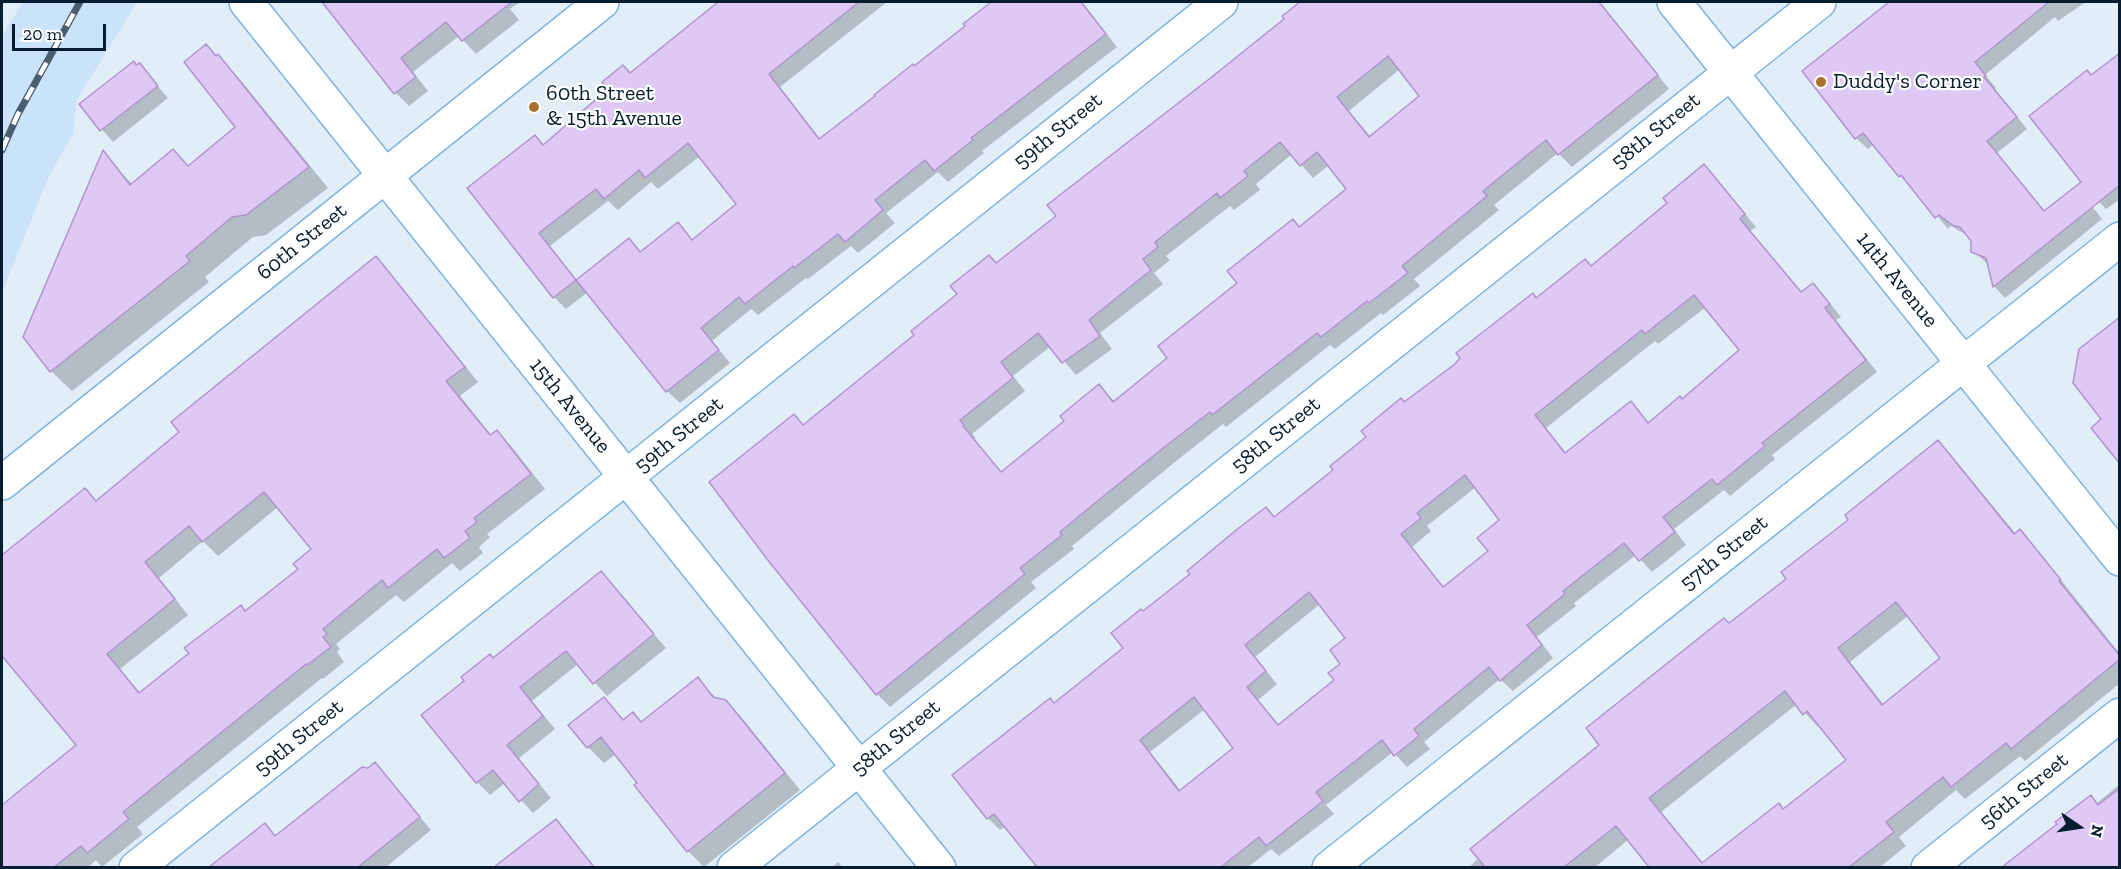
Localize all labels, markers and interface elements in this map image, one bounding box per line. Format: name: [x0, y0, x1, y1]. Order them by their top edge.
scale bar: [15, 12, 110, 50]
text: 20 m: [23, 23, 62, 45]
place label: Duddy's Corner: [1833, 69, 1982, 95]
marker: Duddy's Corner: [1814, 75, 1828, 89]
place label: 60th Street & 15th Avenue: [546, 81, 682, 132]
street label: 59th Street: [1008, 87, 1108, 175]
street label: 58th Street: [1606, 87, 1706, 175]
marker: 60th Street & 15th Avenue: [527, 100, 541, 114]
street label: 60th Street: [252, 198, 352, 286]
street label: 14th Avenue: [1850, 227, 1944, 333]
street label: 15th Avenue: [524, 353, 616, 459]
street label: 59th Street: [629, 391, 729, 479]
street label: 58th Street: [1226, 391, 1326, 479]
street label: 57th Street: [1675, 510, 1773, 596]
street label: 59th Street: [249, 694, 349, 782]
street label: 58th Street: [846, 694, 946, 782]
street label: 56th Street: [1974, 747, 2074, 835]
north arrow: [2049, 797, 2109, 857]
text: N: [2086, 823, 2108, 839]

